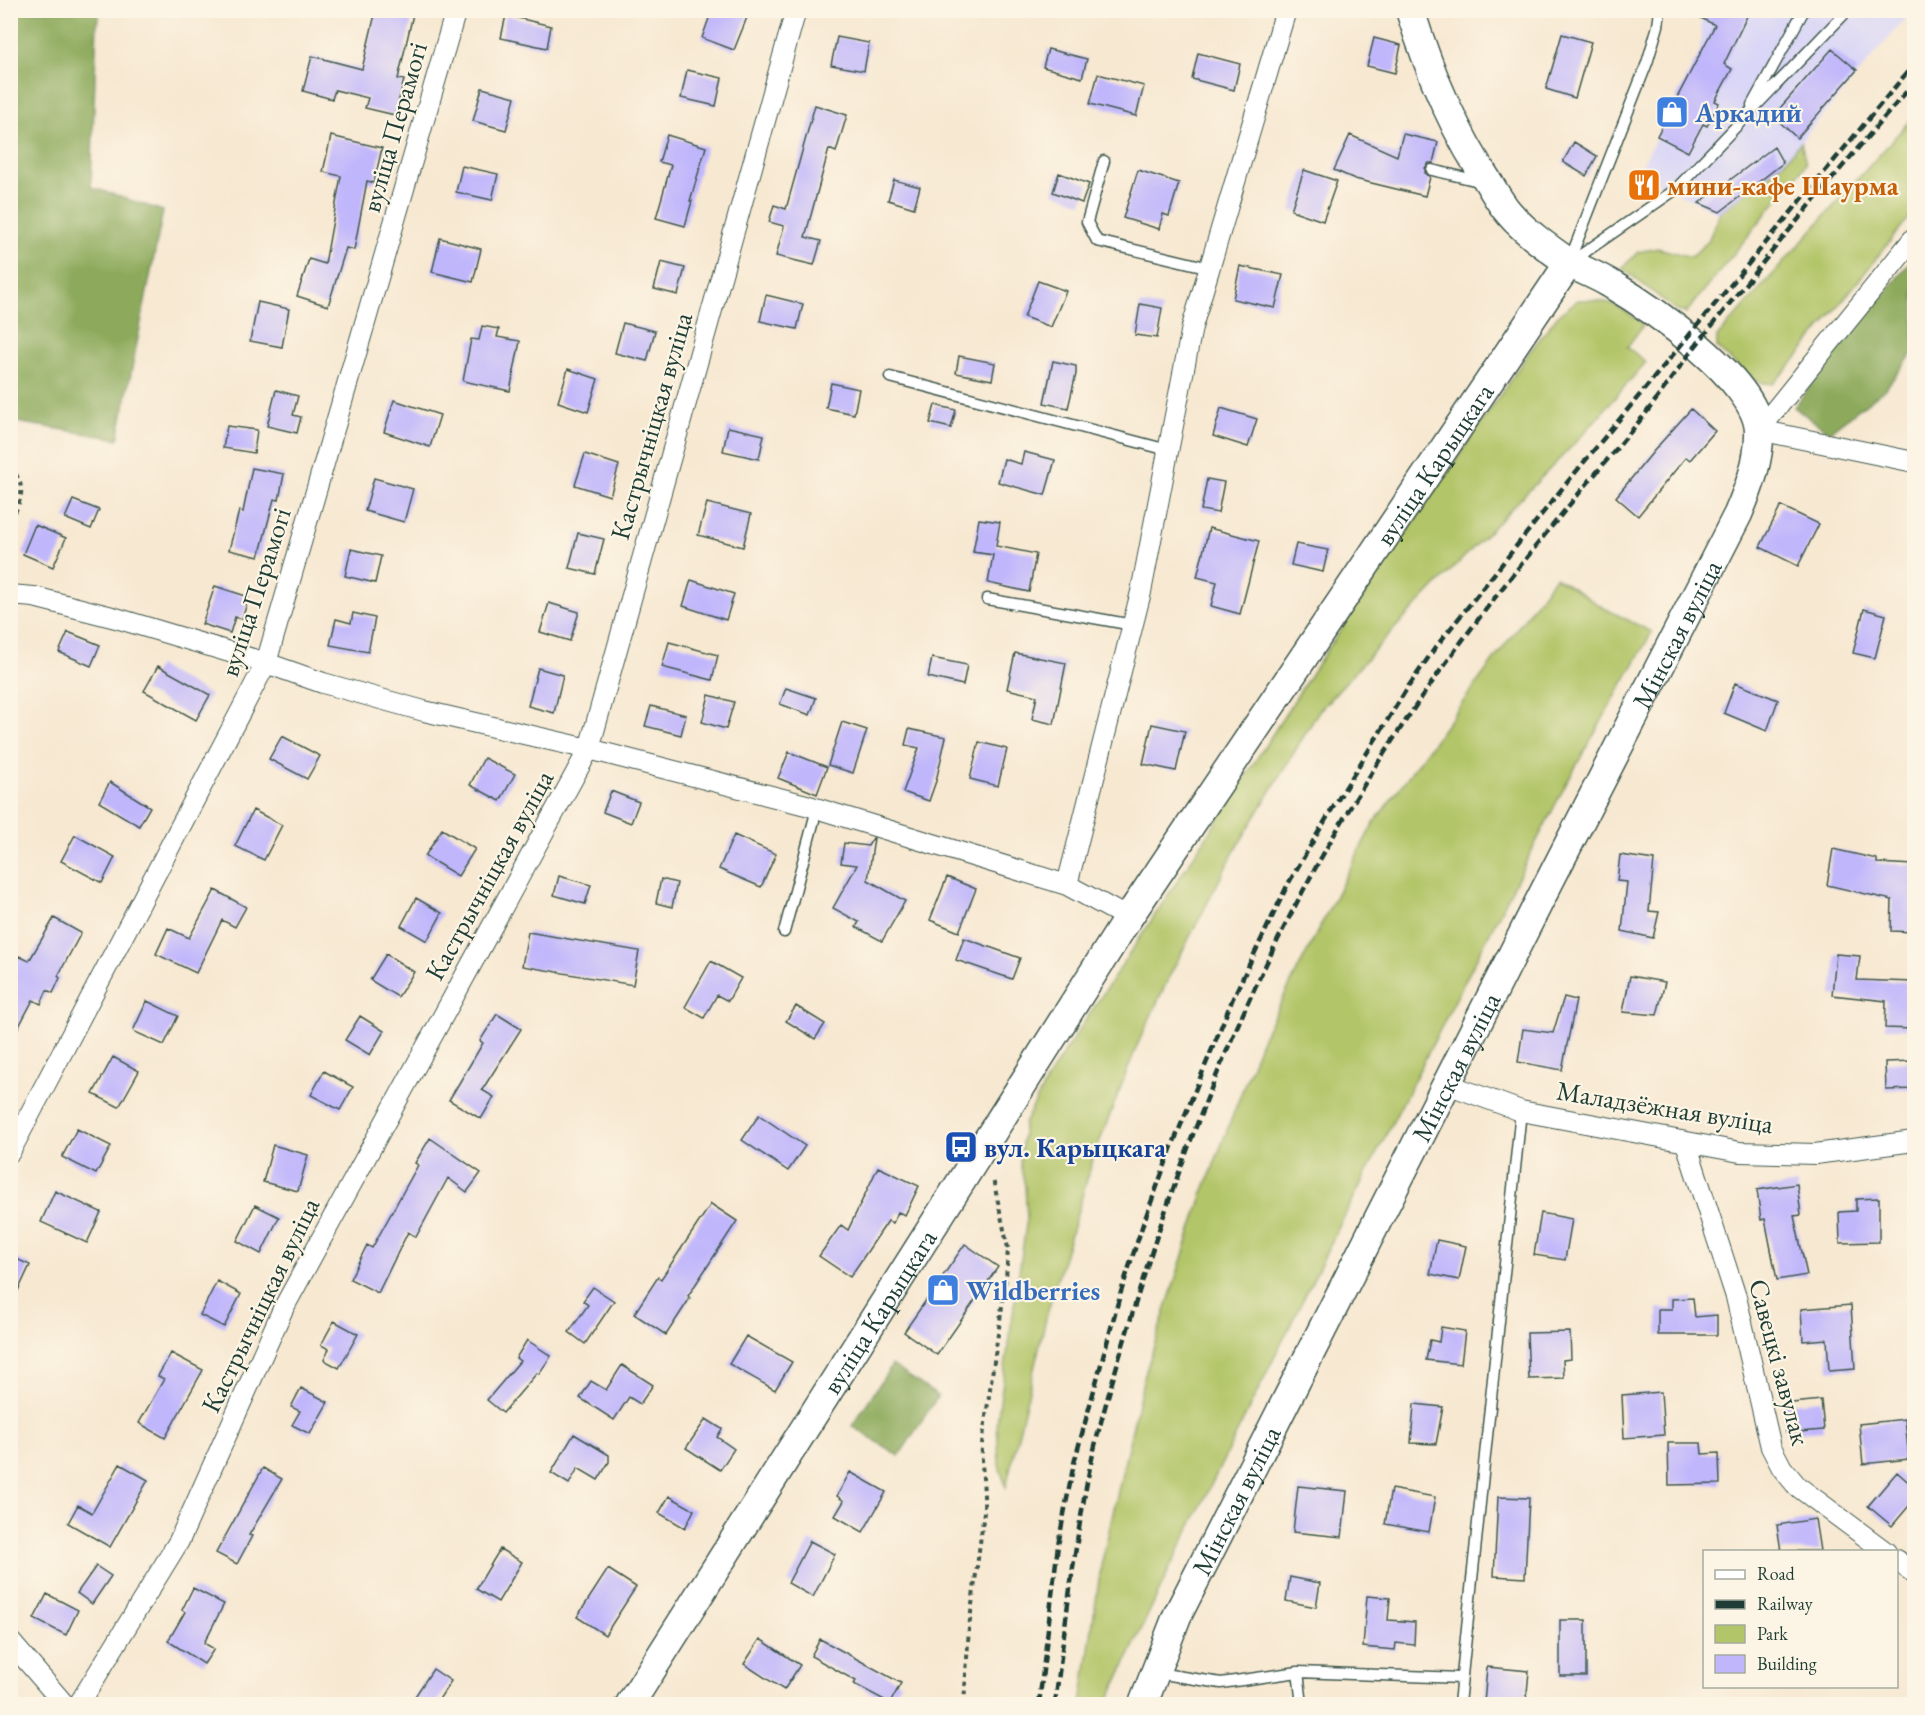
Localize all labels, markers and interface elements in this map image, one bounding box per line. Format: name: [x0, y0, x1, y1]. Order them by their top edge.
street label: вуліца Перамогі: [353, 38, 435, 216]
shop icon: Аркадий: [1654, 94, 1690, 130]
place label: Аркадий: [1694, 95, 1802, 130]
restaurant icon: мини-кафе Шаурма: [1626, 167, 1662, 203]
place label: мини-кафе Шаурма: [1667, 168, 1899, 203]
street label: Кастрычніцкая вуліца: [602, 308, 700, 544]
street label: вуліца Карыцкага: [1367, 376, 1501, 552]
street label: вуліца Перамогі: [211, 503, 299, 681]
street label: Мінская вуліца: [1624, 553, 1729, 714]
street label: Кастрычніцкая вуліца: [417, 764, 561, 986]
street label: Мінская вуліца: [1403, 986, 1508, 1147]
street label: Маладзёжная вуліца: [1554, 1073, 1776, 1141]
bus stop icon: вул. Карыцкага: [943, 1129, 979, 1165]
place label: вул. Карыцкага: [984, 1130, 1166, 1165]
street label: Кастрычніцкая вуліца: [193, 1192, 327, 1418]
street label: вуліца Карыцкага: [814, 1222, 944, 1400]
shop icon: Wildberries: [925, 1272, 961, 1308]
place label: Wildberries: [966, 1273, 1100, 1308]
street label: Савецкі завулак: [1741, 1275, 1819, 1449]
street label: Мінская вуліца: [1183, 1420, 1288, 1581]
legend: [1703, 1550, 1898, 1688]
text: Road: [1757, 1562, 1796, 1585]
text: Railway: [1757, 1592, 1813, 1615]
text: Park: [1757, 1622, 1788, 1645]
text: Building: [1757, 1652, 1817, 1675]

